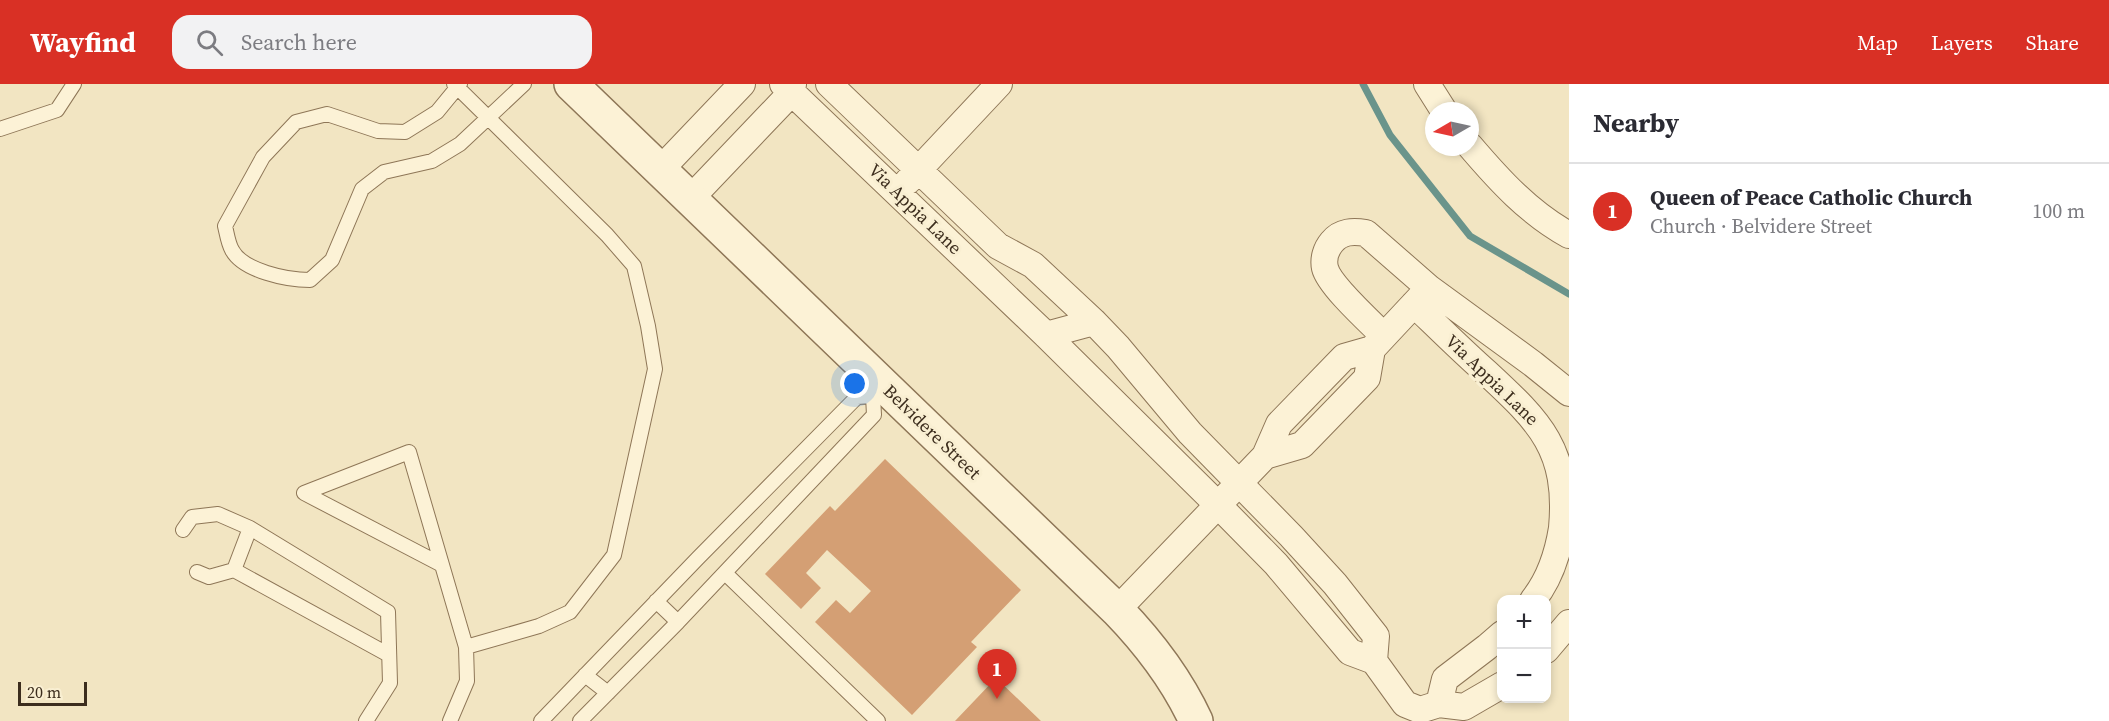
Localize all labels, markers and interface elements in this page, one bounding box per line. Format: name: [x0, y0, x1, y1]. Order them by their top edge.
search box: [172, 15, 592, 69]
text: Wayfind: [30, 23, 136, 61]
icon: search: [193, 26, 226, 59]
text: Search here: [241, 27, 357, 57]
text: Map: [1857, 28, 1898, 57]
text: Layers: [1931, 28, 1993, 57]
text: Share: [2026, 28, 2079, 57]
north arrow: [1425, 102, 1479, 156]
text: Nearby: [1593, 105, 1679, 141]
street label: Via Appia Lane: [863, 158, 968, 260]
text: Queen of Peace Catholic Church: [1650, 182, 1972, 212]
text: 1: [1607, 197, 1618, 225]
text: 100 m: [2032, 197, 2085, 225]
text: Church · Belvidere Street: [1650, 212, 1872, 240]
street label: Via Appia Lane: [1440, 329, 1545, 431]
your location: [840, 369, 869, 398]
street label: Belvidere Street: [878, 379, 987, 485]
map controls: [1497, 595, 1551, 703]
button: +: [1497, 595, 1551, 649]
button: −: [1497, 649, 1551, 703]
pin: 1: [978, 650, 1016, 699]
scale bar: [18, 679, 87, 706]
text: 20 m: [27, 681, 61, 703]

